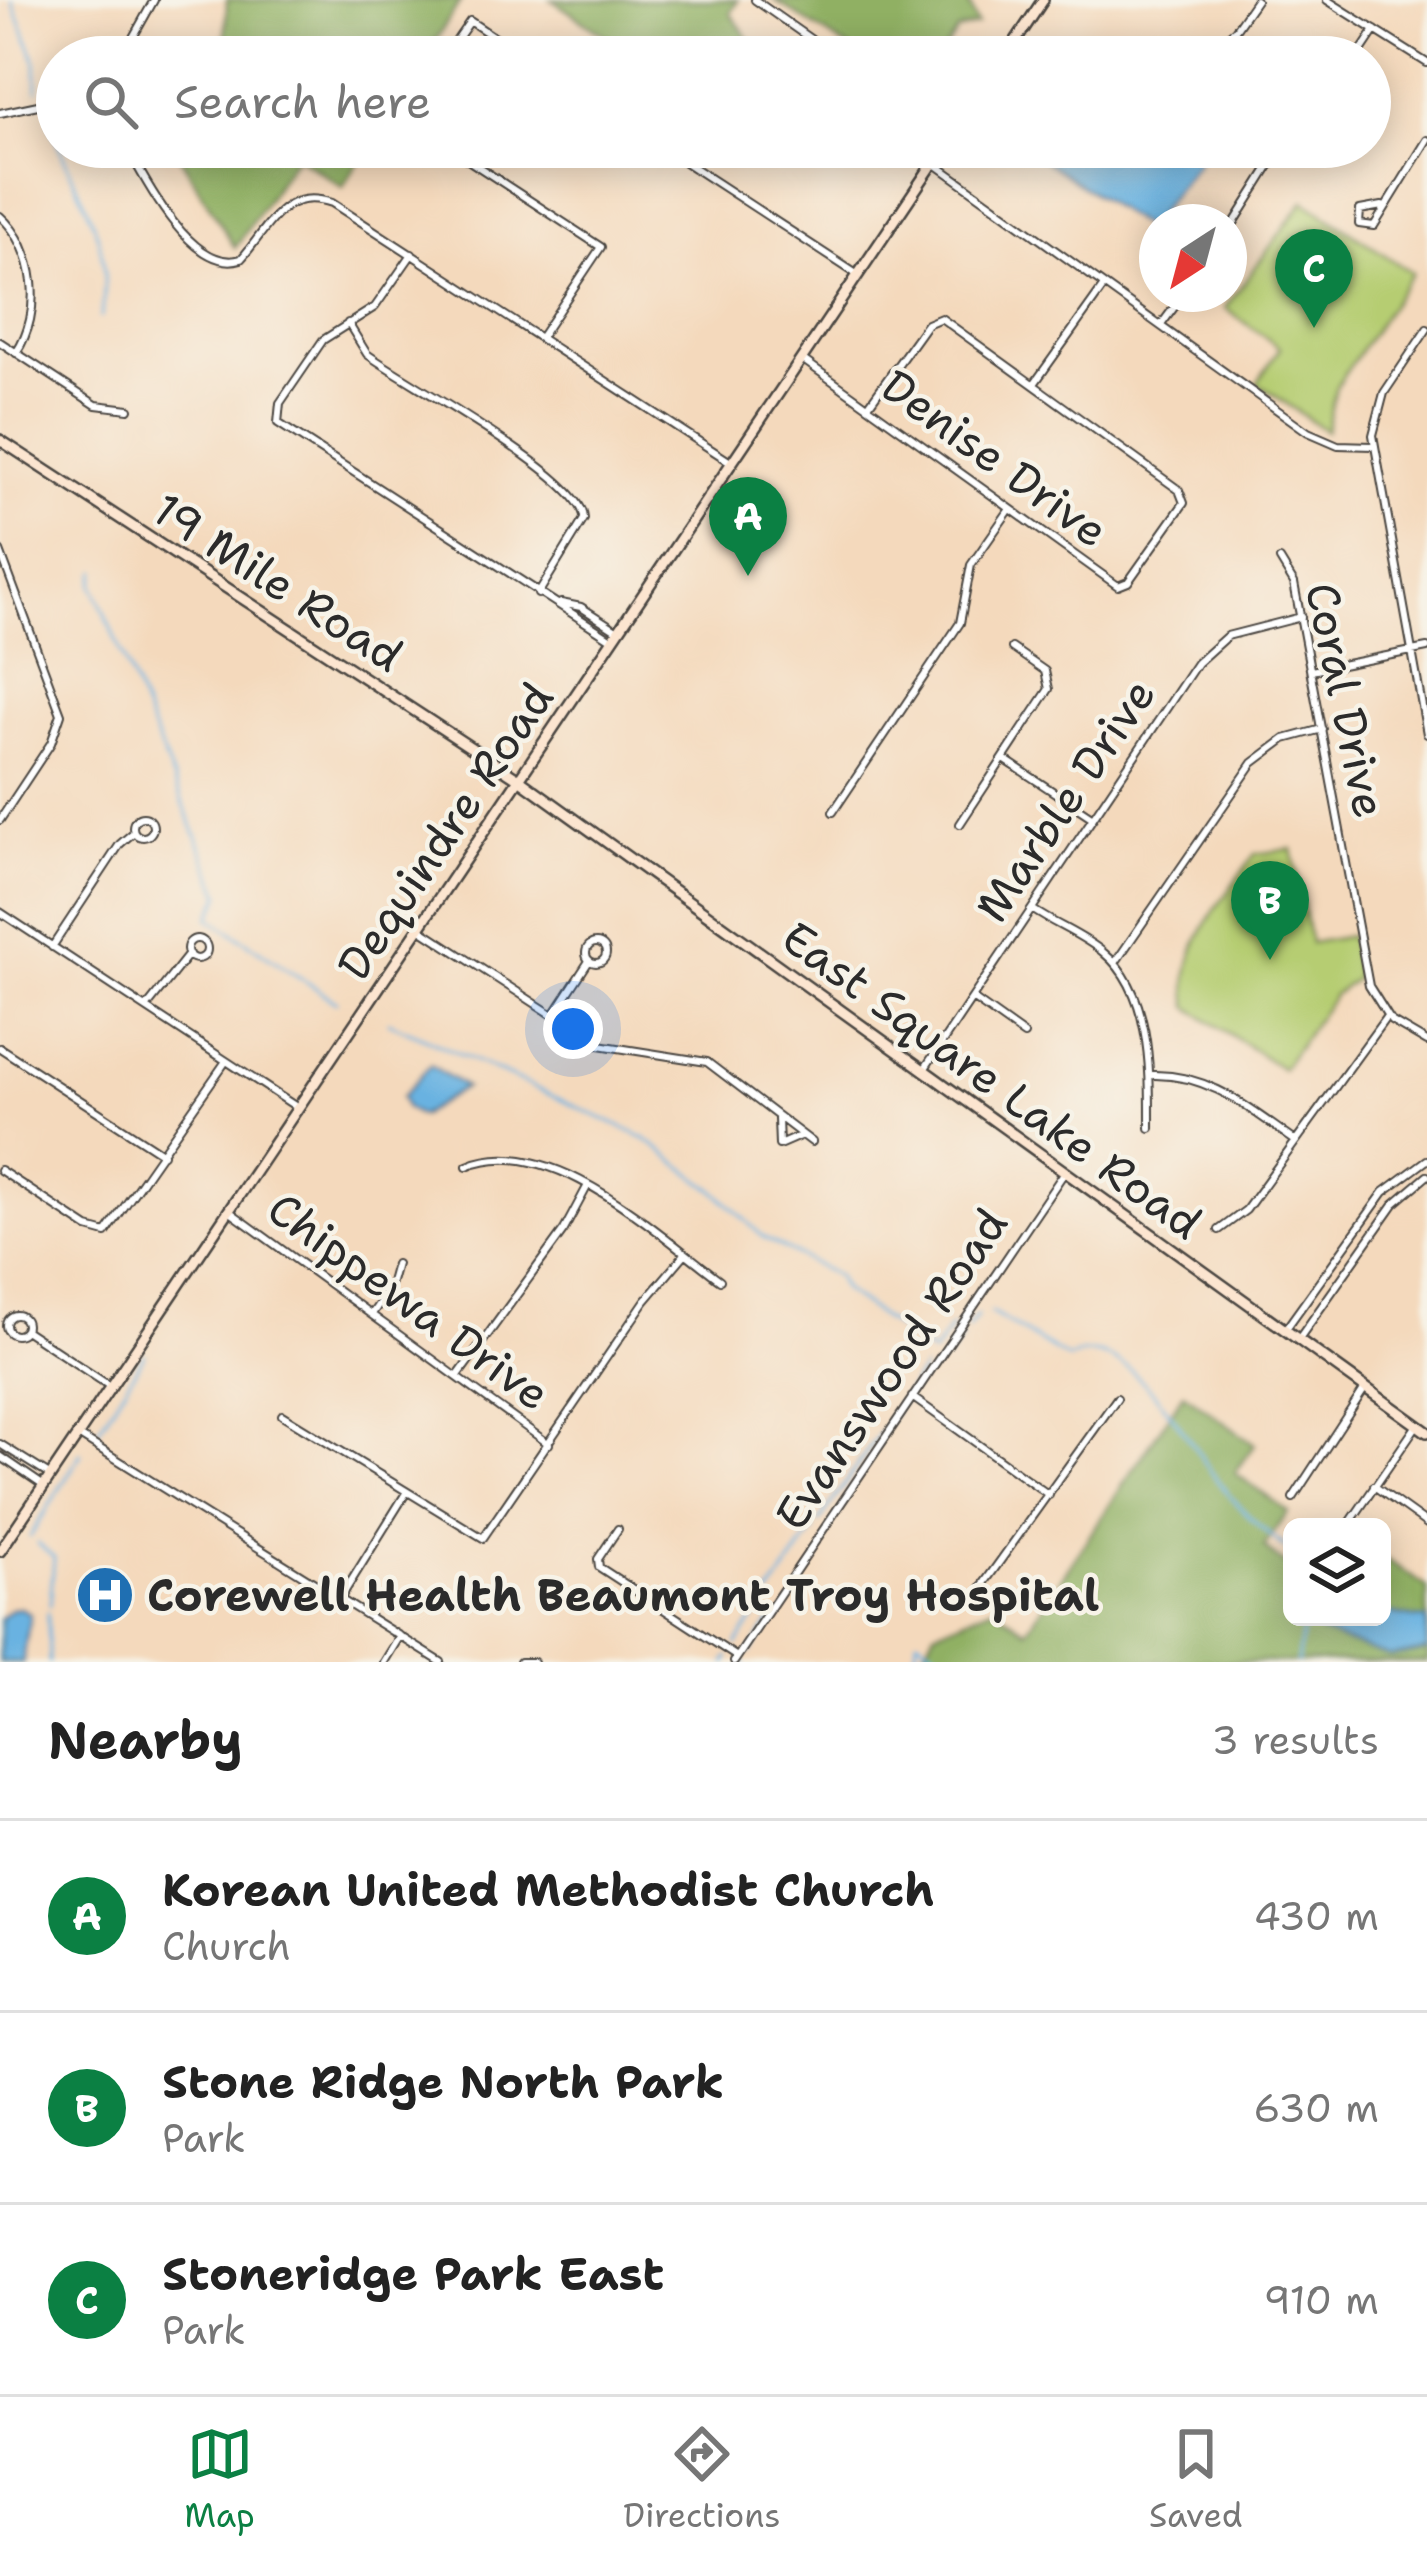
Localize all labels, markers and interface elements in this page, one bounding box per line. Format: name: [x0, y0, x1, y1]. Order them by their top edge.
search box: [36, 36, 1391, 168]
icon: search: [78, 69, 144, 135]
text: Search here: [174, 72, 431, 132]
north arrow: [1139, 204, 1247, 312]
pin: C: [1275, 229, 1353, 328]
street label: Denise Drive: [870, 356, 1120, 560]
pin: A: [709, 477, 787, 576]
street label: 19 Mile Road: [142, 479, 414, 685]
street label: Coral Drive: [1292, 577, 1400, 823]
street label: Marble Drive: [962, 667, 1168, 933]
street label: Dequindre Road: [323, 671, 567, 991]
pin: B: [1231, 861, 1309, 960]
street label: East Square Lake Road: [770, 907, 1214, 1253]
your location: [543, 999, 603, 1059]
street label: Chippewa Drive: [256, 1178, 562, 1424]
street label: Evanswood Road: [761, 1196, 1021, 1542]
map controls: [1283, 1518, 1391, 1626]
button: layers: [1283, 1518, 1391, 1626]
hospital icon: Corewell Health Beaumont Troy Hospital: [74, 1564, 136, 1626]
place label: Corewell Health Beaumont Troy Hospital: [147, 1565, 1099, 1625]
text: Nearby: [48, 1706, 243, 1774]
text: 3 results: [1212, 1714, 1379, 1766]
text: Korean United Methodist Church: [162, 1860, 934, 1920]
text: A: [72, 1890, 102, 1942]
text: 430 m: [1254, 1890, 1379, 1942]
text: Church: [162, 1920, 291, 1972]
text: Stone Ridge North Park: [162, 2052, 724, 2112]
text: B: [75, 2082, 99, 2134]
text: 630 m: [1253, 2082, 1379, 2134]
text: Park: [162, 2112, 246, 2164]
text: Stoneridge Park East: [162, 2244, 664, 2304]
text: C: [75, 2274, 99, 2326]
text: 910 m: [1264, 2274, 1379, 2326]
text: Park: [162, 2304, 246, 2356]
tab: Map: [184, 2421, 255, 2538]
tab: Directions: [623, 2421, 781, 2538]
tab: Saved: [1149, 2421, 1243, 2538]

